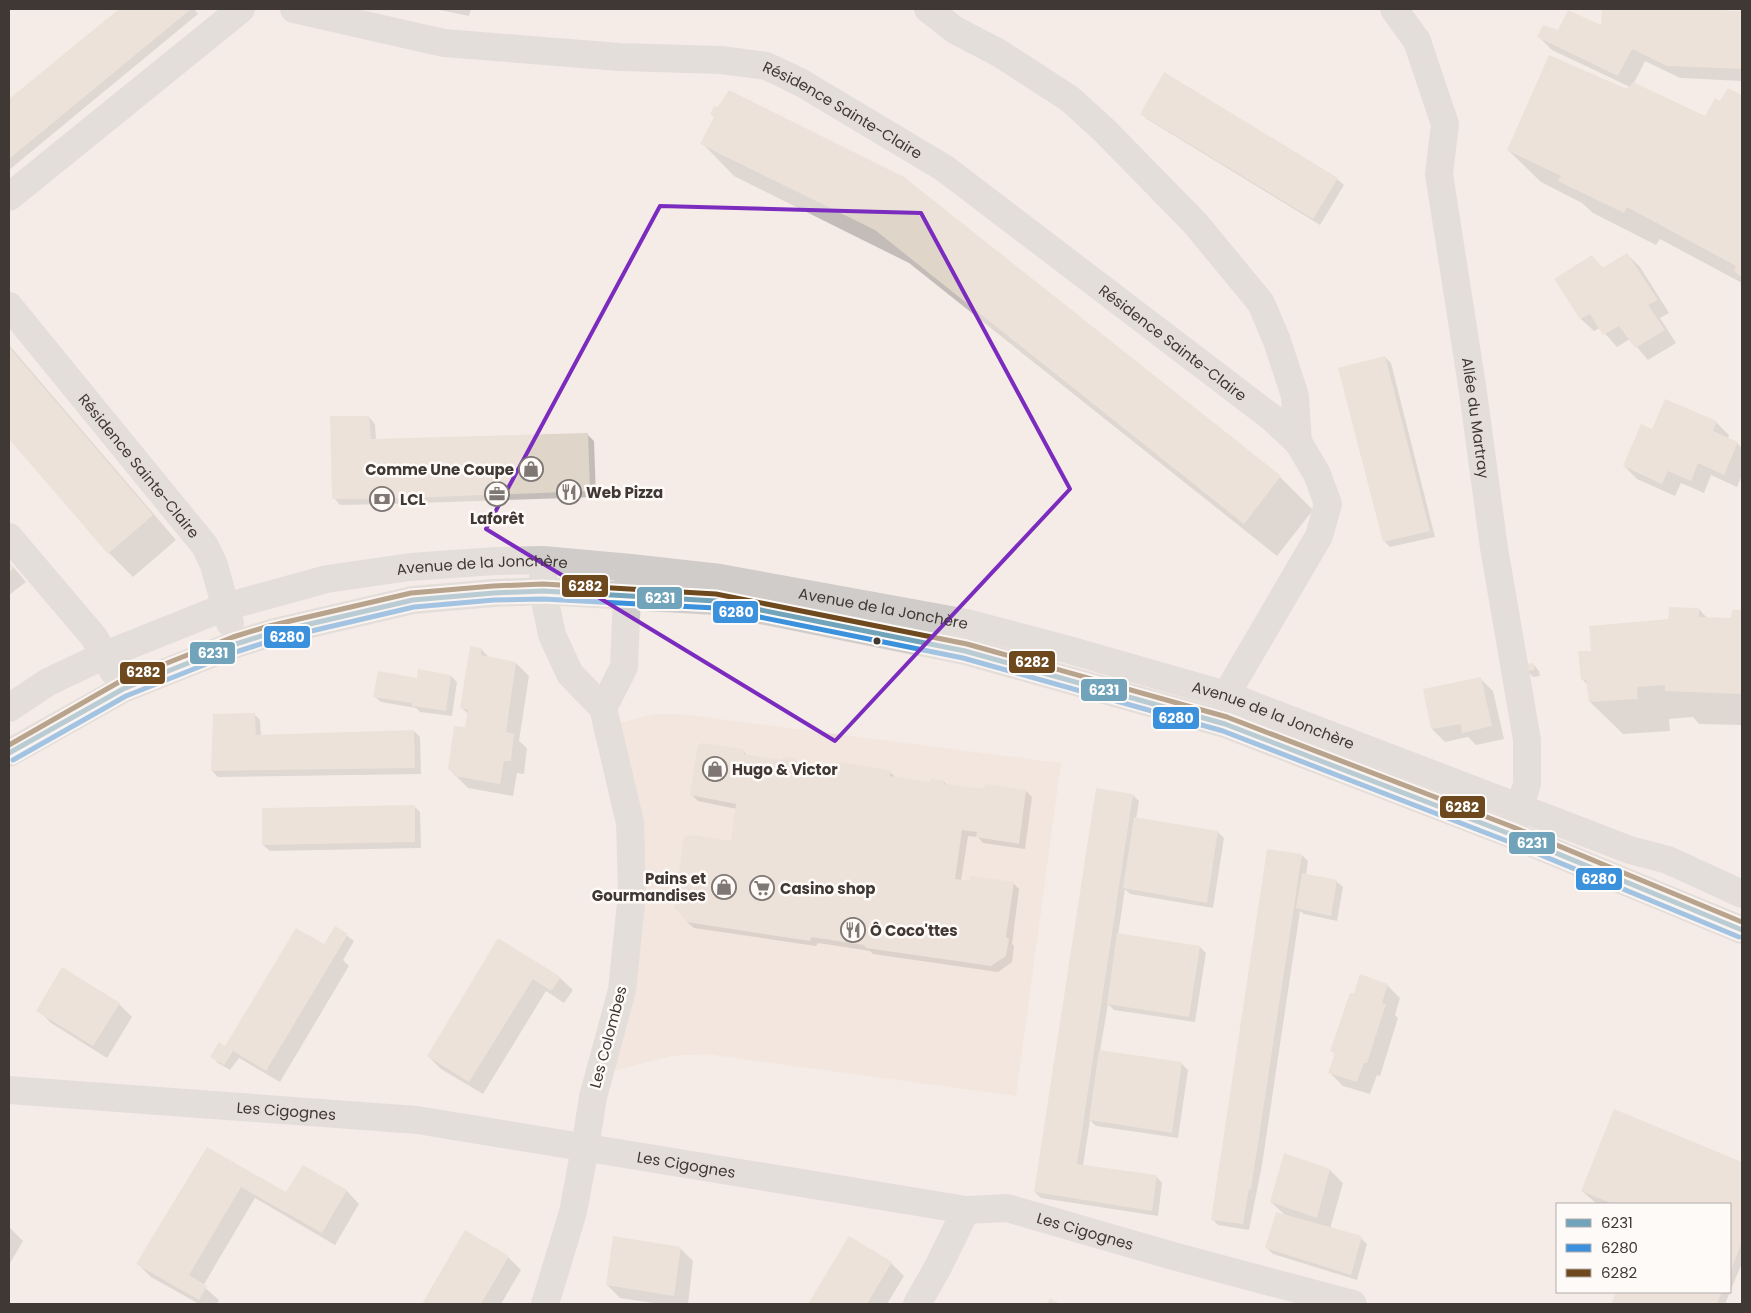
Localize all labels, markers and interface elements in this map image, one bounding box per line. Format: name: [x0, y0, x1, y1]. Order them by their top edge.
street label: Résidence Sainte-Claire: [760, 56, 926, 163]
street label: Résidence Sainte-Claire: [1095, 279, 1251, 406]
street label: Allée du Martray: [1457, 356, 1495, 480]
street label: Résidence Sainte-Claire: [74, 389, 205, 542]
shop icon: Comme Une Coupe: [518, 456, 544, 482]
place label: Comme Une Coupe: [365, 459, 514, 480]
restaurant icon: Web Pizza: [556, 479, 582, 505]
office icon: Laforêt: [484, 481, 510, 507]
place label: Web Pizza: [586, 482, 663, 503]
bank icon: LCL: [369, 486, 395, 512]
place label: LCL: [400, 489, 426, 510]
place label: Laforêt: [470, 508, 524, 529]
street label: Avenue de la Jonchère: [395, 549, 569, 579]
line badge: 6282: [561, 574, 609, 598]
text: 6282: [568, 576, 602, 596]
street label: Avenue de la Jonchère: [797, 582, 970, 633]
line badge: 6231: [636, 586, 683, 610]
text: 6231: [645, 588, 675, 608]
line badge: 6280: [712, 600, 759, 624]
text: 6280: [718, 602, 754, 622]
line badge: 6280: [263, 625, 311, 649]
text: 6280: [269, 627, 305, 647]
unlabelled marker: [872, 636, 882, 646]
line badge: 6231: [189, 641, 236, 665]
text: 6231: [198, 643, 228, 663]
line badge: 6282: [1008, 650, 1056, 674]
text: 6282: [1015, 652, 1049, 672]
line badge: 6282: [119, 661, 166, 685]
text: 6282: [126, 662, 160, 682]
street label: Avenue de la Jonchère: [1190, 675, 1358, 754]
line badge: 6231: [1080, 678, 1128, 702]
text: 6231: [1089, 680, 1119, 700]
line badge: 6280: [1152, 706, 1200, 730]
text: 6280: [1158, 708, 1194, 728]
shop icon: Hugo & Victor: [702, 756, 728, 782]
place label: Hugo & Victor: [732, 759, 838, 780]
line badge: 6282: [1439, 795, 1486, 819]
text: 6282: [1445, 797, 1479, 817]
line badge: 6231: [1508, 831, 1556, 855]
text: 6231: [1517, 833, 1547, 853]
line badge: 6280: [1575, 867, 1623, 891]
place label: Pains et Gourmandises: [592, 868, 706, 906]
text: 6280: [1581, 869, 1617, 889]
shop icon: Pains et Gourmandises: [711, 874, 737, 900]
supermarket icon: Casino shop: [749, 875, 775, 901]
place label: Casino shop: [780, 878, 875, 899]
restaurant icon: Ô Coco'ttes: [840, 917, 866, 943]
place label: Ô Coco'ttes: [870, 920, 958, 941]
street label: Les Colombes: [584, 984, 632, 1090]
street label: Les Cigognes: [236, 1096, 337, 1125]
street label: Les Cigognes: [635, 1146, 737, 1183]
legend: [1556, 1203, 1731, 1293]
street label: Les Cigognes: [1035, 1207, 1136, 1255]
text: 6231: [1601, 1212, 1633, 1233]
text: 6280: [1601, 1237, 1638, 1258]
text: 6282: [1601, 1262, 1637, 1283]

